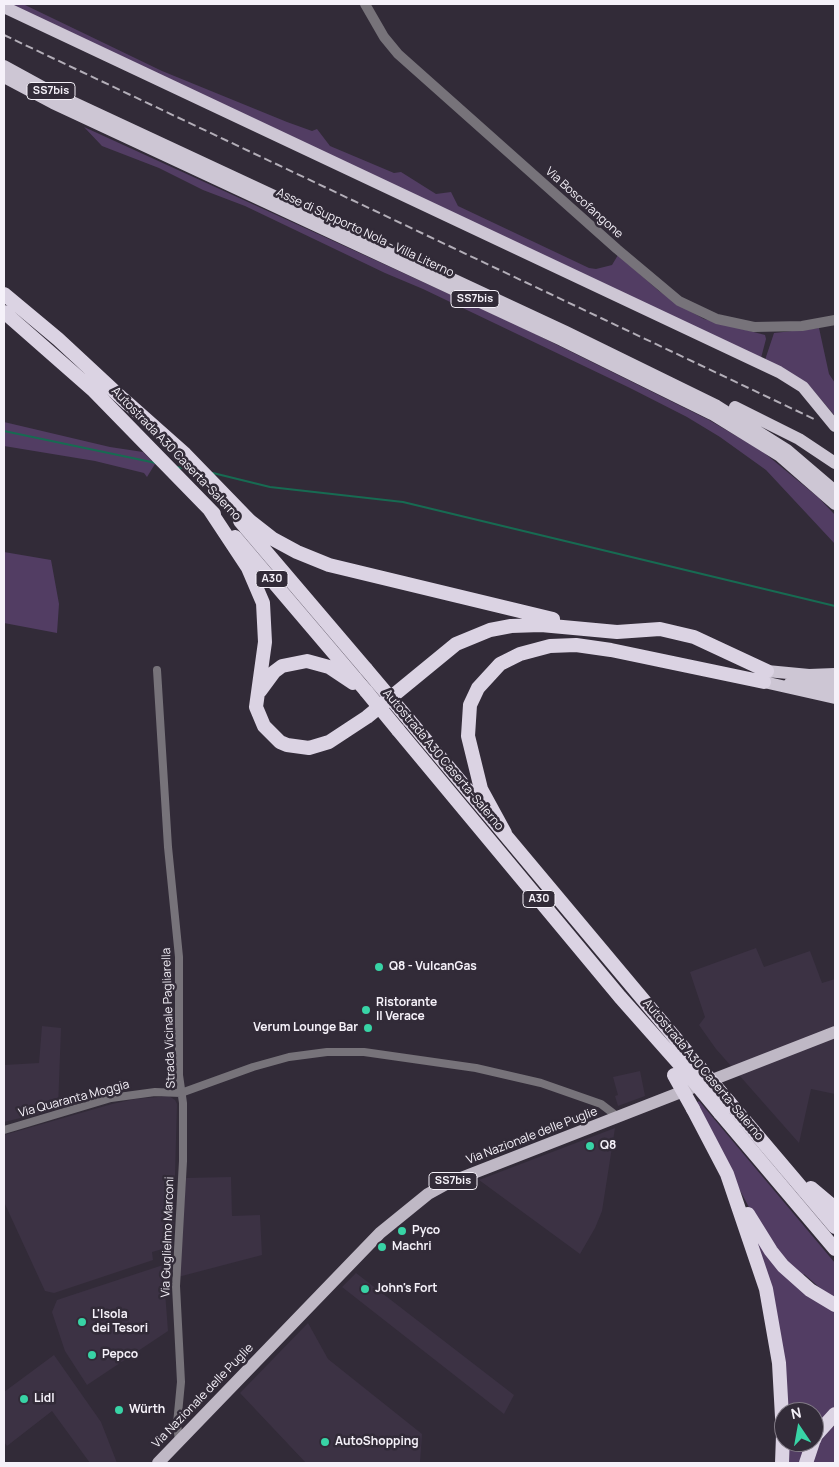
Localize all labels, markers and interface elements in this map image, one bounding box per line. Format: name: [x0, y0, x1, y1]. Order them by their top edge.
road number: SS7bis: [27, 82, 75, 100]
street label: Via Boscofangone: [542, 164, 626, 242]
street label: Asse di Supporto Nola - Villa Literno: [274, 185, 456, 281]
road number: SS7bis: [451, 290, 499, 308]
street label: Autostrada A30 Caserta-Salerno: [108, 384, 244, 524]
road number: A30: [256, 570, 288, 588]
street label: Autostrada A30 Caserta-Salerno: [380, 686, 506, 834]
road number: A30: [523, 891, 555, 908]
street label: Strada Vicinale Pagliarella: [159, 947, 179, 1089]
place label: Q8 - VulcanGas: [389, 960, 477, 974]
marker: Q8 - VulcanGas: [373, 961, 385, 973]
place label: Ristorante Il Verace: [376, 996, 437, 1024]
street label: Autostrada A30 Caserta-Salerno: [640, 996, 766, 1144]
marker: Ristorante Il Verace: [360, 1004, 372, 1016]
place label: Verum Lounge Bar: [253, 1021, 358, 1035]
marker: Verum Lounge Bar: [362, 1022, 374, 1034]
street label: Via Quaranta Moggia: [17, 1077, 131, 1121]
street label: Via Nazionale delle Puglie: [464, 1104, 600, 1168]
place label: Q8: [600, 1139, 616, 1153]
marker: Q8: [584, 1140, 596, 1152]
road number: SS7bis: [429, 1172, 477, 1190]
street label: Via Guglielmo Marconi: [159, 1176, 177, 1298]
place label: Pyco: [412, 1224, 440, 1238]
marker: Pyco: [396, 1225, 408, 1237]
place label: Machri: [392, 1240, 432, 1254]
marker: Machri: [376, 1241, 388, 1253]
place label: John's Fort: [375, 1282, 438, 1296]
marker: John's Fort: [359, 1283, 371, 1295]
place label: L'Isola dei Tesori: [92, 1308, 148, 1336]
marker: L'Isola dei Tesori: [76, 1316, 88, 1328]
street label: Via Nazionale delle Puglie: [149, 1341, 257, 1451]
place label: Pepco: [102, 1348, 138, 1362]
marker: Pepco: [86, 1349, 98, 1361]
place label: Lidl: [34, 1392, 55, 1406]
marker: Lidl: [18, 1393, 30, 1405]
north arrow: [774, 1402, 824, 1452]
text: N: [789, 1402, 803, 1423]
place label: Würth: [129, 1403, 165, 1417]
marker: Würth: [113, 1404, 125, 1416]
place label: AutoShopping: [335, 1435, 419, 1449]
marker: AutoShopping: [319, 1436, 331, 1448]

